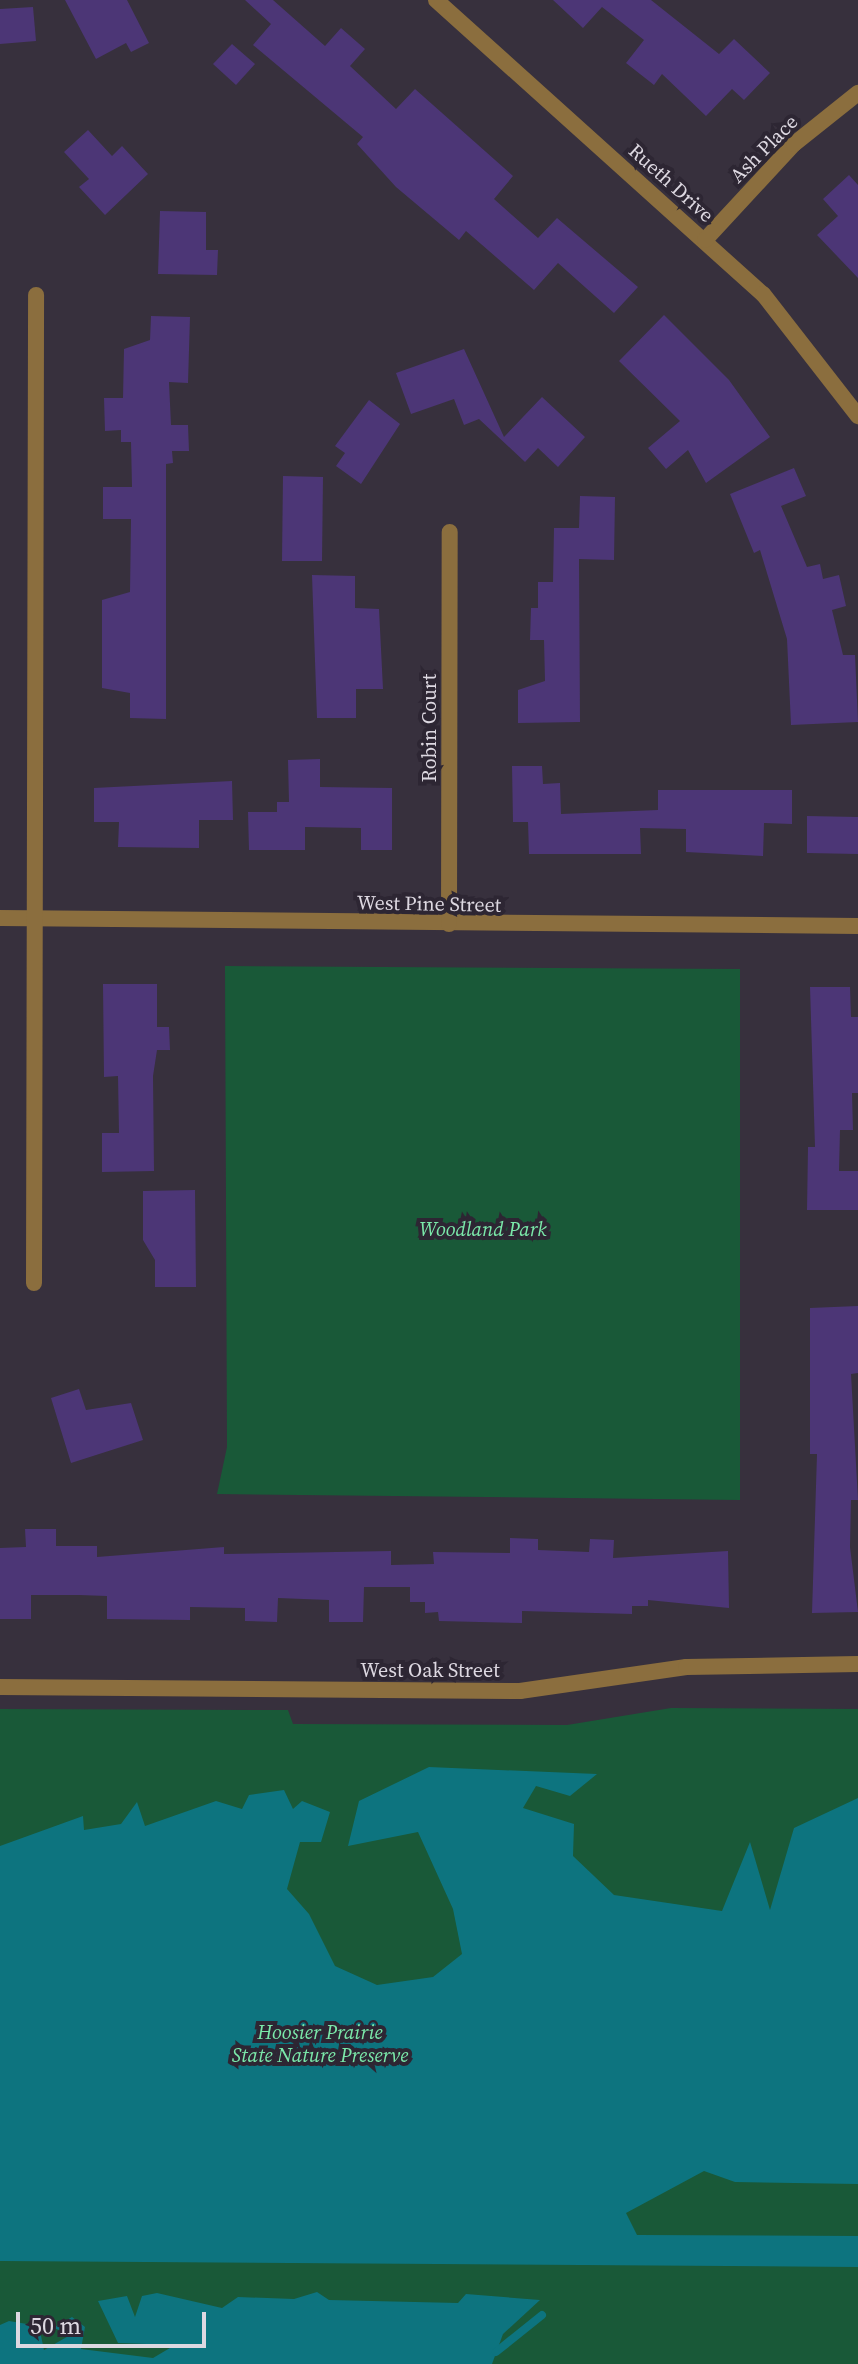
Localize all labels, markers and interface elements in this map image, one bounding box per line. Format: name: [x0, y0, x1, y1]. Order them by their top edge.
street label: Ash Place: [725, 110, 803, 188]
street label: Rueth Drive: [624, 139, 718, 227]
street label: Robin Court: [417, 674, 441, 782]
street label: West Pine Street: [357, 891, 501, 917]
park label: Woodland Park: [419, 1217, 547, 1241]
street label: West Oak Street: [360, 1658, 500, 1682]
park label: Hoosier Prairie State Nature Preserve: [232, 2021, 408, 2068]
scale bar: [20, 2296, 210, 2346]
text: 50 m: [30, 2309, 81, 2342]

